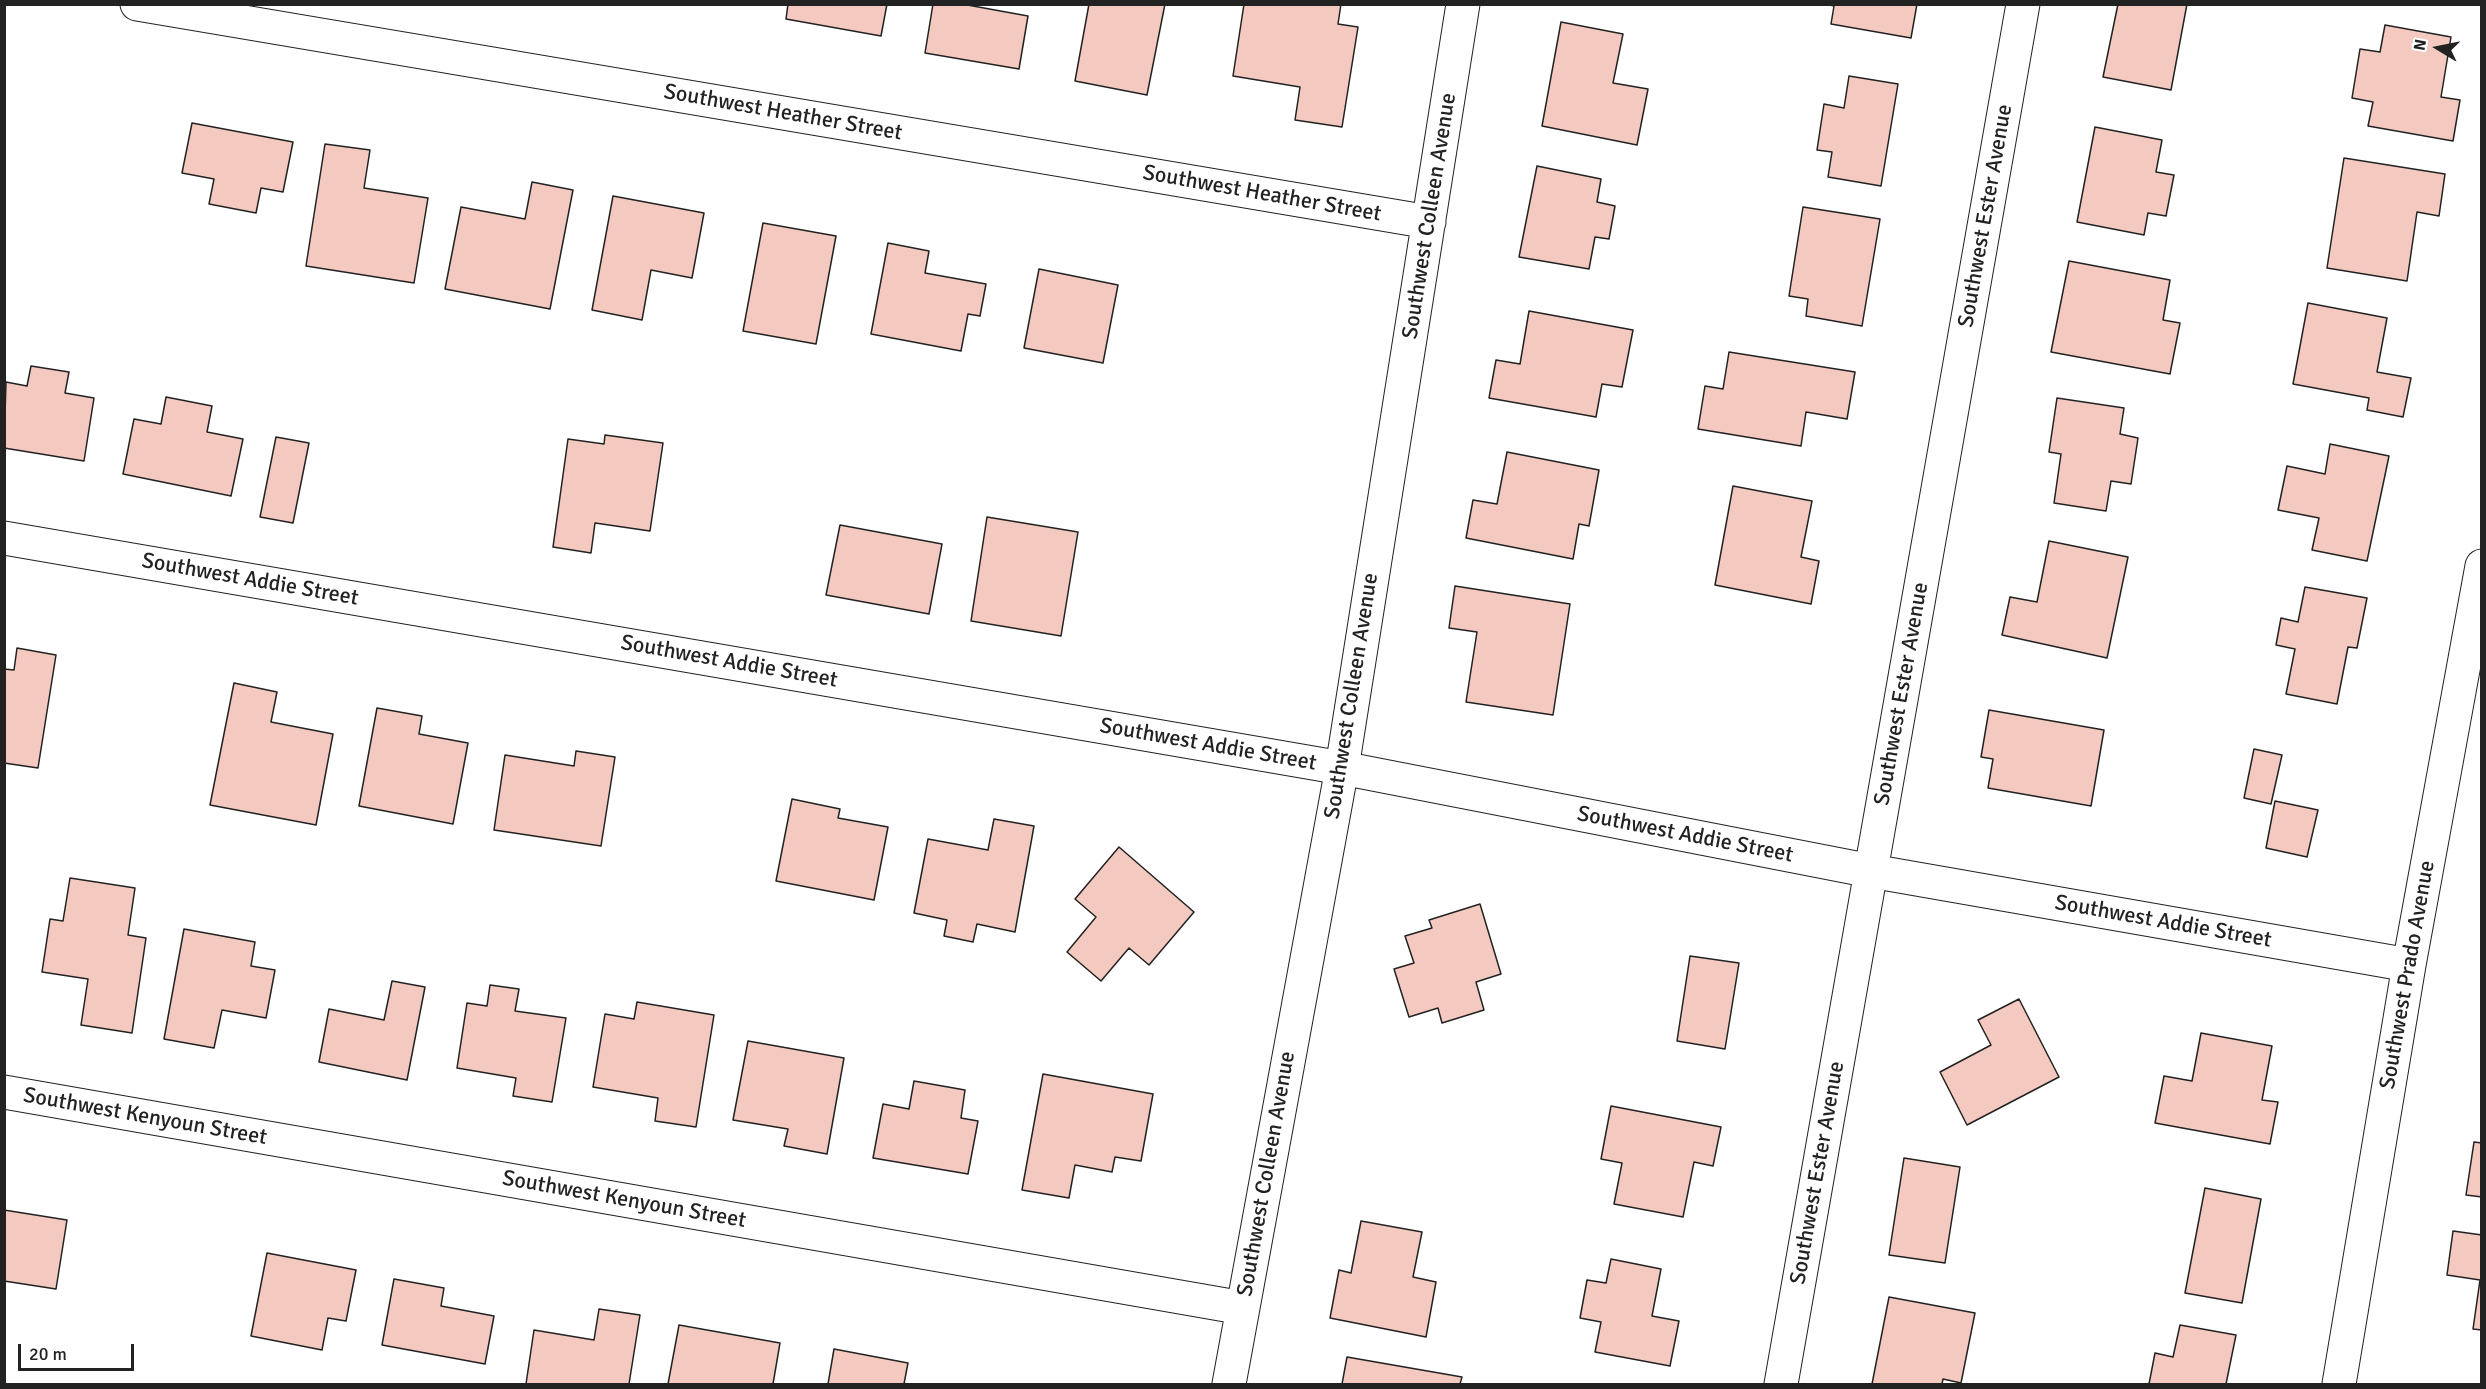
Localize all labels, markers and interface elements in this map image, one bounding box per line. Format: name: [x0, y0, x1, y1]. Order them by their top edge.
north arrow: [2408, 18, 2468, 78]
text: N: [2409, 38, 2431, 52]
street label: Southwest Heather Street: [662, 79, 904, 147]
street label: Southwest Colleen Avenue: [1398, 91, 1462, 341]
street label: Southwest Ester Avenue: [1953, 102, 2019, 330]
street label: Southwest Heather Street: [1141, 160, 1383, 228]
street label: Southwest Addie Street: [140, 548, 360, 612]
street label: Southwest Colleen Avenue: [1320, 571, 1384, 821]
street label: Southwest Ester Avenue: [1869, 580, 1935, 808]
street label: Southwest Addie Street: [619, 630, 839, 694]
street label: Southwest Addie Street: [1098, 713, 1318, 777]
street label: Southwest Addie Street: [1575, 801, 1795, 869]
street label: Southwest Prado Avenue: [2375, 859, 2441, 1091]
street label: Southwest Addie Street: [2053, 890, 2273, 954]
street label: Southwest Colleen Avenue: [1232, 1049, 1302, 1299]
street label: Southwest Ester Avenue: [1785, 1059, 1851, 1287]
street label: Southwest Kenyoun Street: [21, 1083, 269, 1151]
street label: Southwest Kenyoun Street: [500, 1166, 748, 1234]
scale bar: [21, 1332, 136, 1370]
text: 20 m: [29, 1343, 67, 1365]

